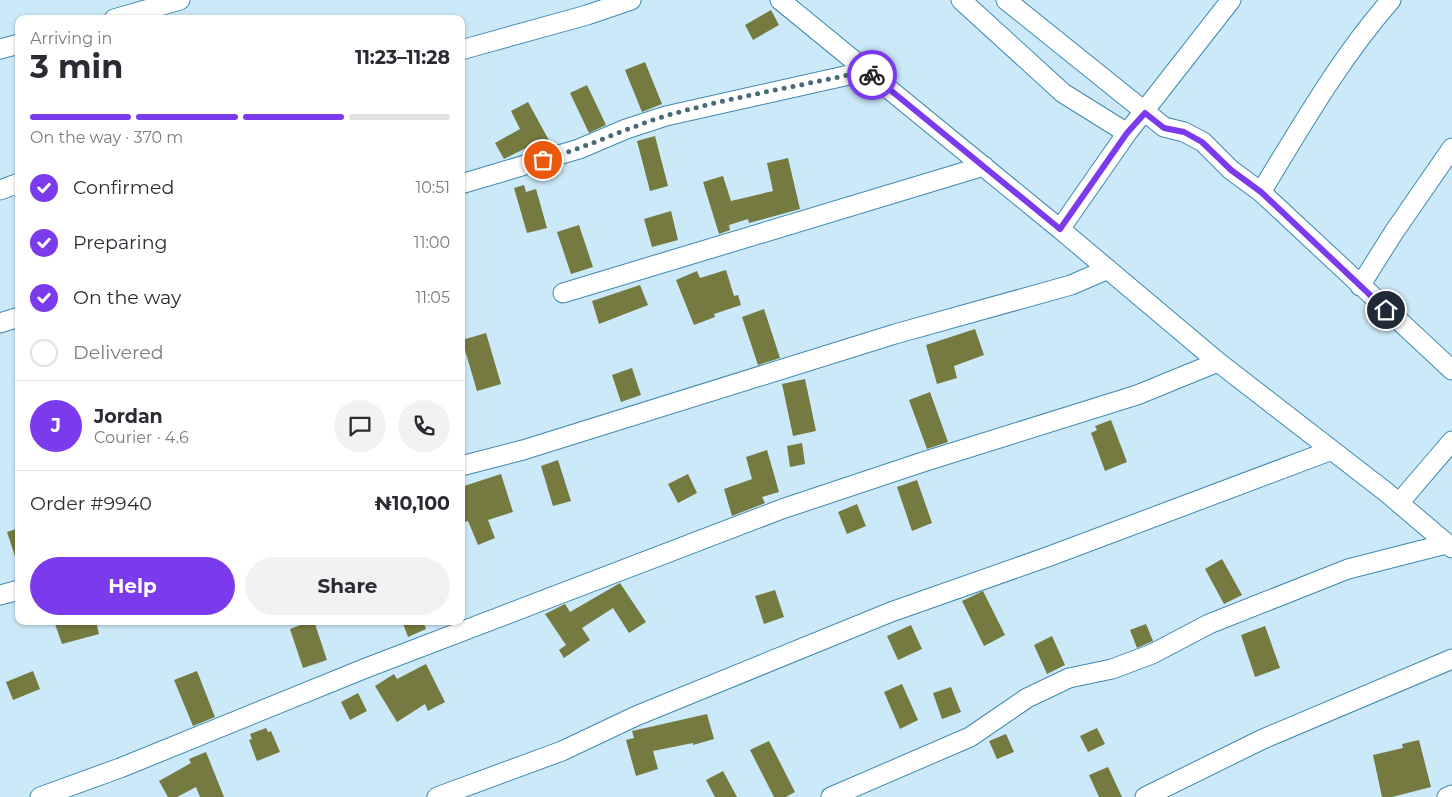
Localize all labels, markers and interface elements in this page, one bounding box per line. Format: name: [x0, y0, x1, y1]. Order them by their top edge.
text: Arriving in: [30, 29, 112, 48]
text: 11:23–11:28: [355, 46, 450, 69]
text: 3 min: [30, 47, 123, 86]
courier: [847, 50, 897, 100]
icon: bike: [858, 61, 886, 89]
text: On the way · 370 m: [30, 128, 183, 147]
pin: [522, 139, 564, 181]
icon: bag: [529, 146, 557, 174]
icon: check: [30, 174, 58, 202]
text: Confirmed: [73, 176, 174, 199]
text: 10:51: [415, 178, 450, 197]
icon: check: [30, 229, 58, 257]
text: Preparing: [73, 231, 168, 254]
text: 11:00: [414, 233, 450, 252]
icon: check: [30, 284, 58, 312]
text: On the way: [73, 286, 181, 309]
text: 11:05: [415, 288, 450, 307]
pin: [1365, 289, 1407, 331]
icon: home: [1372, 296, 1400, 324]
text: Delivered: [73, 341, 164, 364]
button: chat: [334, 400, 386, 452]
button: phone: [398, 400, 450, 452]
text: Jordan: [94, 405, 163, 428]
text: J: [51, 414, 61, 437]
text: Courier · 4.6: [94, 428, 189, 447]
text: Order #9940: [30, 492, 152, 515]
text: ₦10,100: [375, 492, 450, 515]
button: Help: [30, 557, 235, 615]
button: Share: [245, 557, 450, 615]

